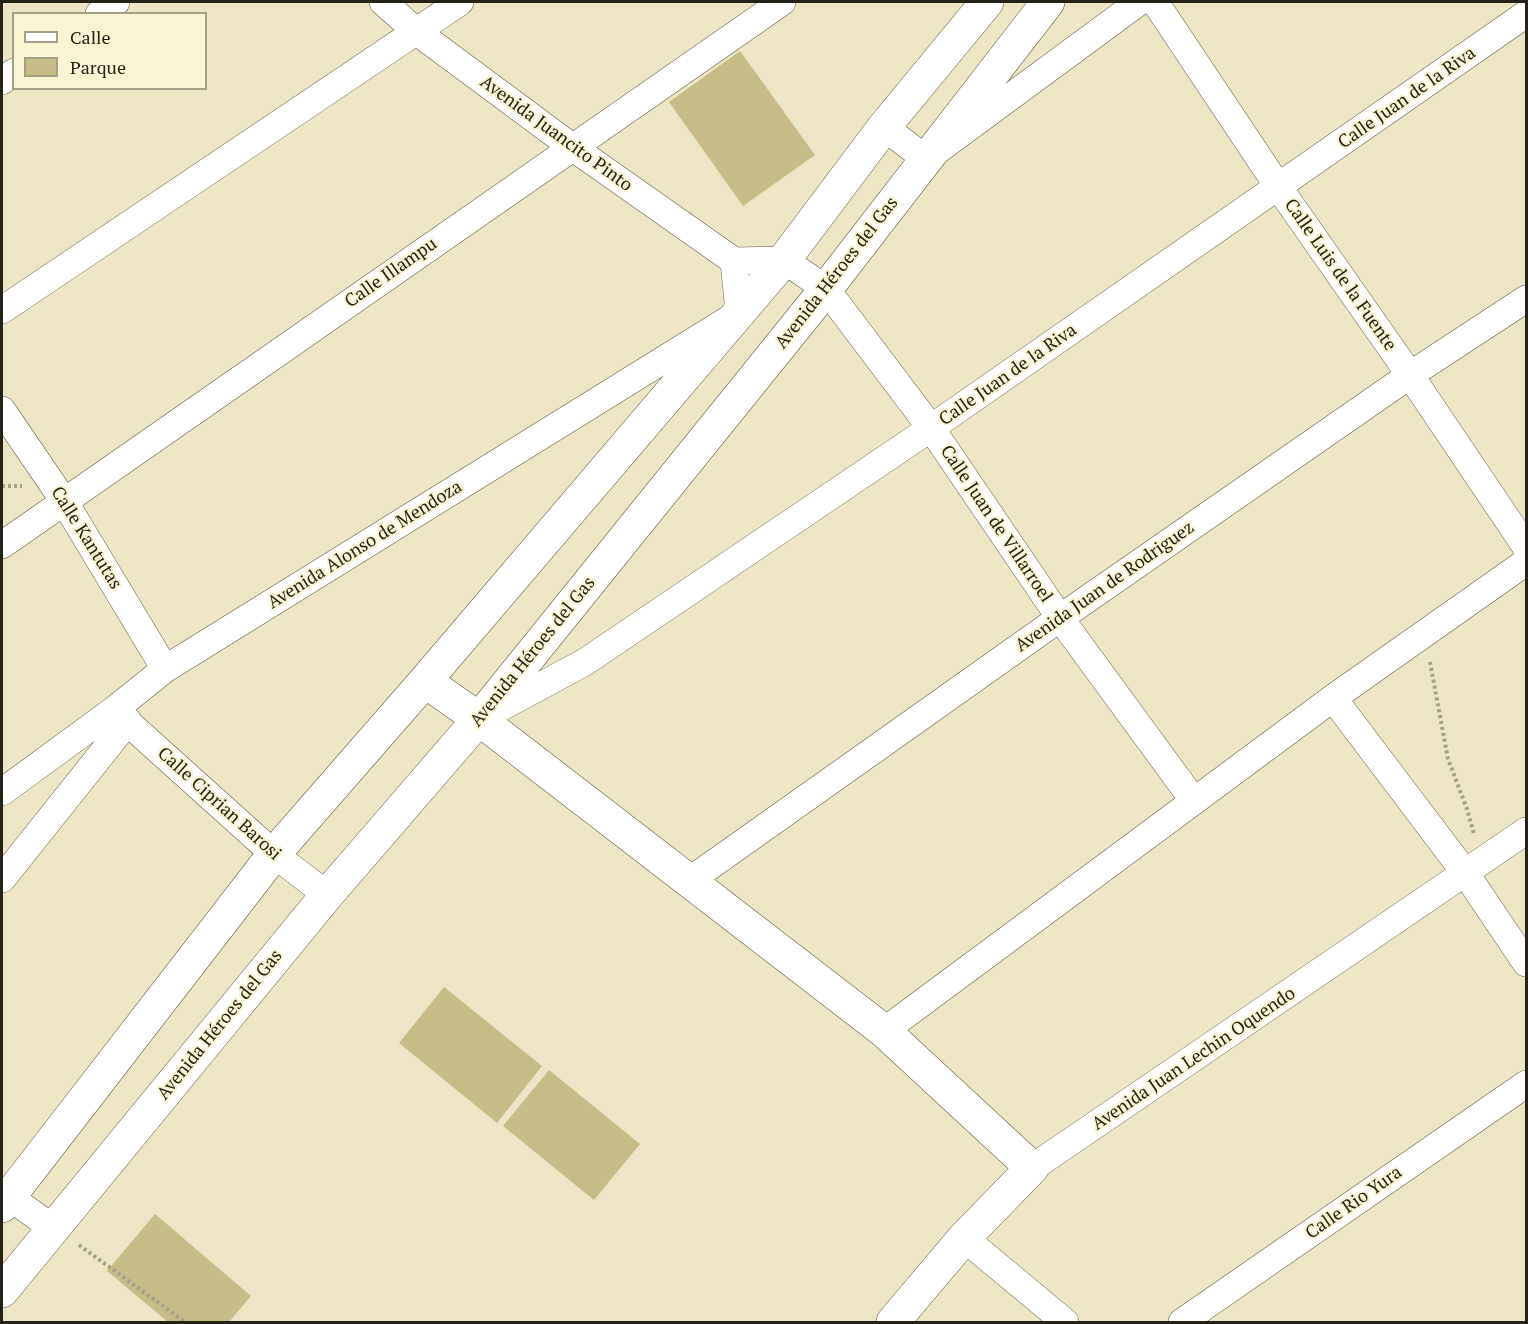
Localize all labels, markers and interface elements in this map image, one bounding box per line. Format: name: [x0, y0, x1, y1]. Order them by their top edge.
legend: [12, 12, 207, 90]
text: Calle: [70, 25, 111, 49]
street label: Calle Juan de la Riva: [1334, 42, 1480, 154]
text: Parque: [70, 55, 126, 79]
street label: Avenida Juancito Pinto: [476, 71, 636, 197]
street label: Avenida Héroes del Gas: [771, 193, 903, 353]
street label: Calle Luis de la Fuente: [1279, 195, 1401, 355]
street label: Calle Illampu: [341, 233, 441, 313]
street label: Calle Juan de la Riva: [935, 319, 1081, 431]
street label: Calle Juan de Villarroel: [935, 441, 1057, 607]
street label: Avenida Alonso de Mendoza: [264, 476, 466, 614]
street label: Calle Kantutas: [46, 483, 126, 593]
street label: Avenida Juan de Rodriguez: [1011, 517, 1199, 657]
street label: Avenida Héroes del Gas: [466, 573, 600, 731]
street label: Calle Ciprian Barosi: [153, 743, 285, 865]
street label: Avenida Héroes del Gas: [153, 946, 287, 1104]
street label: Avenida Juan Lechin Oquendo: [1088, 983, 1300, 1135]
street label: Calle Rio Yura: [1302, 1162, 1406, 1244]

